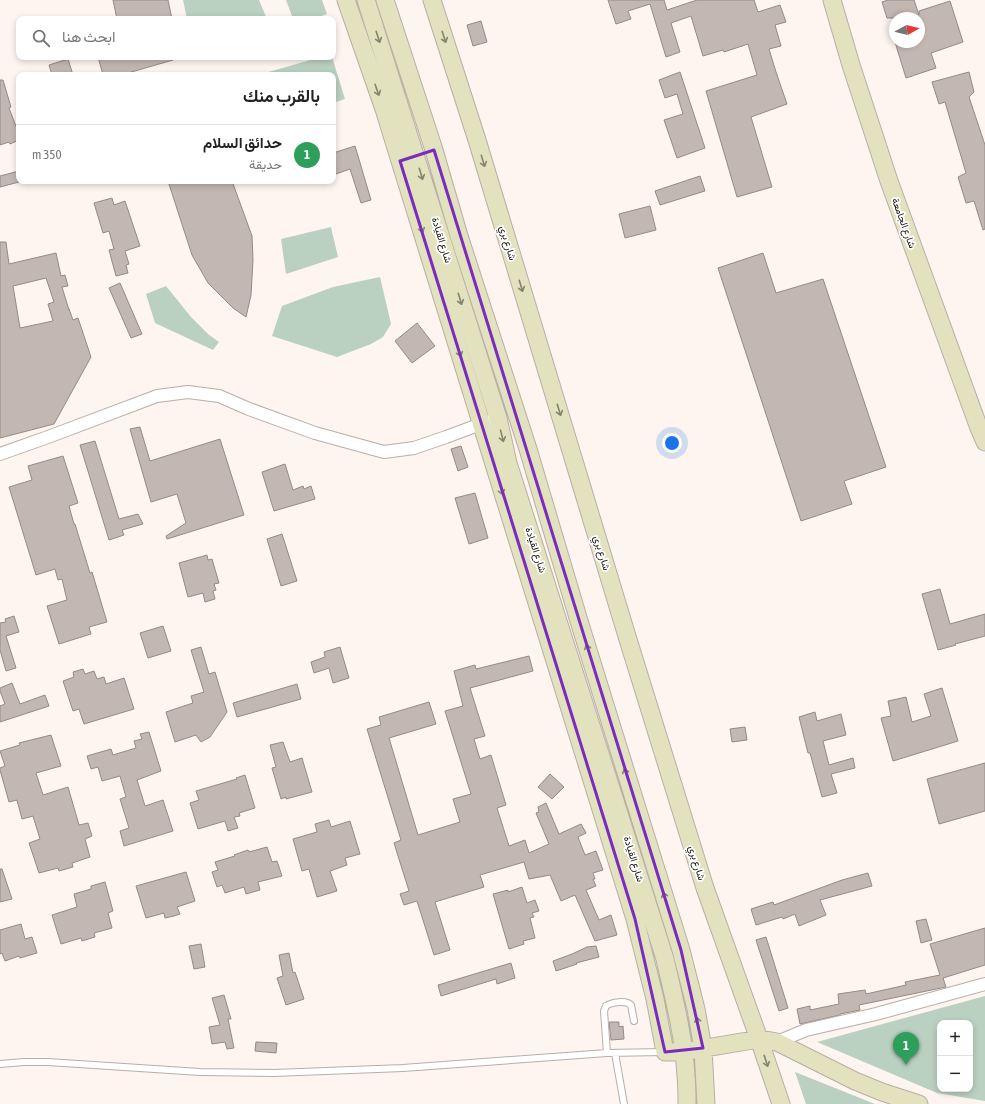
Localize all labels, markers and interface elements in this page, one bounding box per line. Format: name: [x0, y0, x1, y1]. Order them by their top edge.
north arrow: [889, 12, 925, 48]
search box: [16, 16, 336, 60]
icon: search: [30, 27, 52, 49]
text: ابحث هنا: [62, 28, 116, 45]
one-way arrow: [375, 31, 382, 44]
one-way arrow: [441, 31, 448, 44]
one-way arrow: [374, 83, 382, 95]
text: بالقرب منك: [243, 86, 320, 106]
text: حدائق السلام: [203, 134, 282, 151]
text: 350 m: [32, 147, 62, 162]
text: 1: [304, 147, 310, 162]
one-way arrow: [480, 154, 487, 167]
text: حديقة: [249, 157, 282, 172]
one-way arrow: [418, 168, 426, 180]
street label: شارع الجامعة: [889, 197, 918, 250]
street label: شارع القيادة: [429, 216, 454, 265]
one-way arrow: [418, 220, 425, 233]
street label: شارع بري: [495, 224, 518, 262]
one-way arrow: [518, 279, 525, 292]
one-way arrow: [457, 292, 464, 305]
one-way arrow: [456, 345, 463, 358]
one-way arrow: [556, 403, 563, 416]
one-way arrow: [499, 430, 506, 443]
your location: [662, 433, 682, 453]
one-way arrow: [498, 482, 505, 495]
street label: شارع القيادة: [523, 526, 549, 575]
street label: شارع بري: [589, 534, 612, 572]
one-way arrow: [584, 643, 591, 656]
one-way arrow: [622, 768, 630, 780]
street label: شارع القيادة: [621, 835, 646, 884]
street label: شارع بري: [684, 844, 707, 882]
one-way arrow: [661, 892, 668, 905]
one-way arrow: [694, 1017, 702, 1030]
map controls: [937, 1020, 973, 1092]
button: +: [937, 1020, 973, 1056]
pin: 1: [893, 1032, 919, 1065]
one-way arrow: [763, 1055, 771, 1067]
button: −: [937, 1056, 973, 1092]

